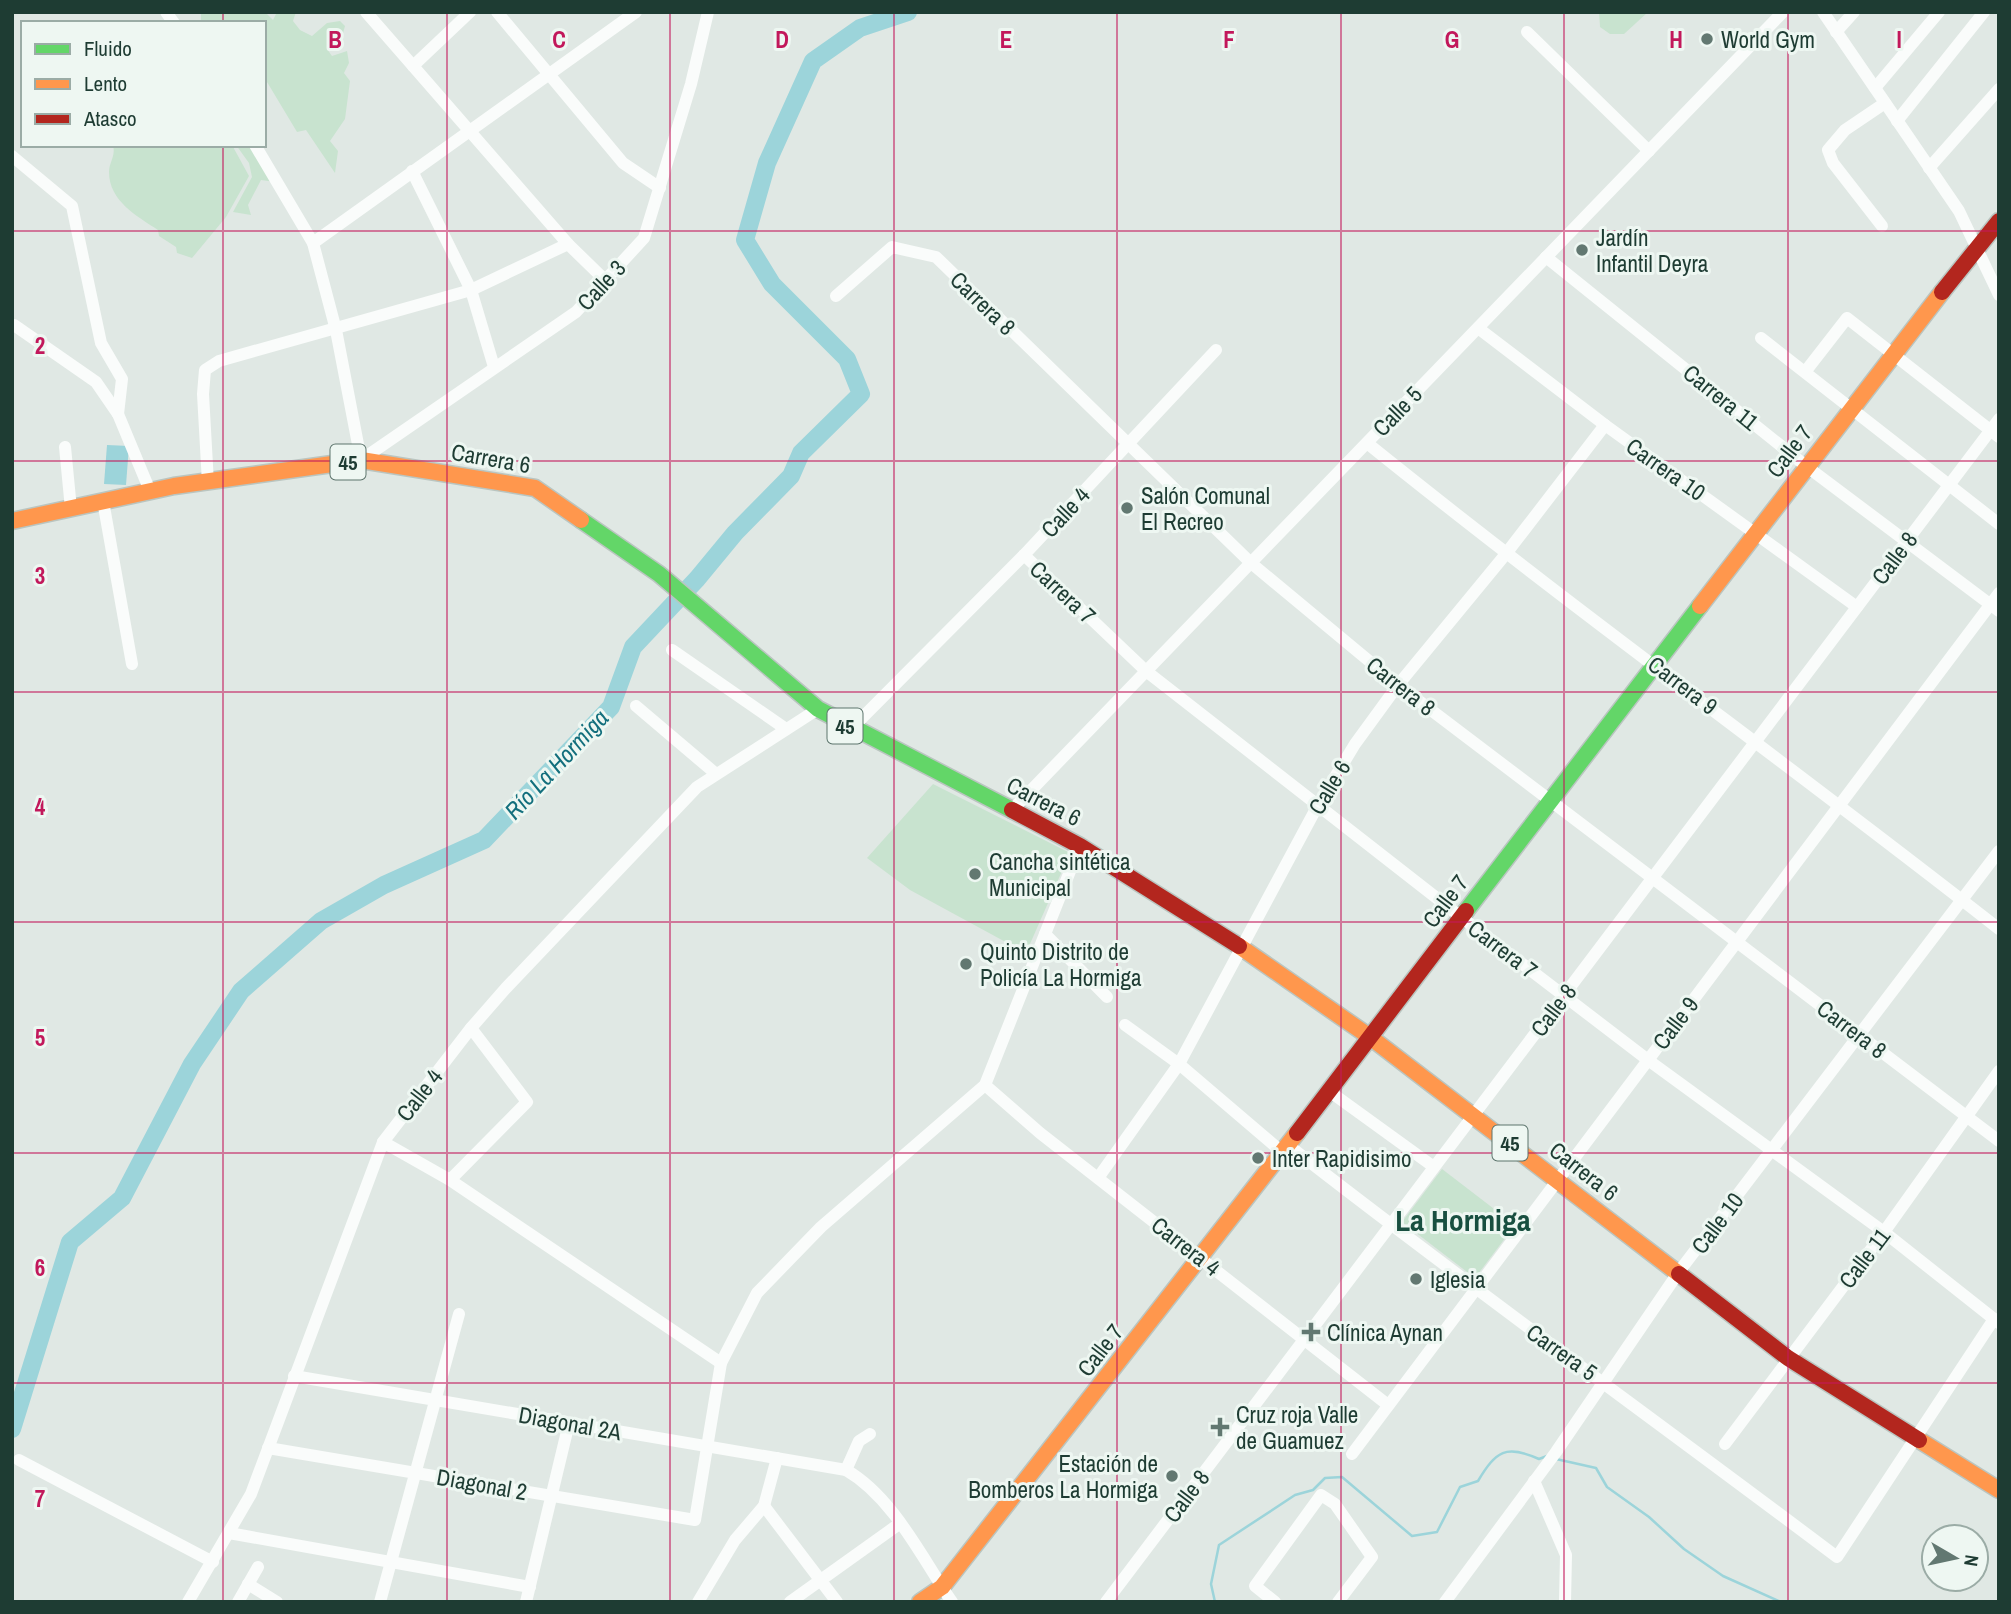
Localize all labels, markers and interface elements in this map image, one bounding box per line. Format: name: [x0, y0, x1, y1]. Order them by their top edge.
legend: [21, 21, 266, 147]
text: B: [328, 24, 342, 55]
text: C: [552, 24, 566, 55]
text: D: [775, 24, 789, 55]
text: E: [1000, 24, 1012, 55]
text: F: [1223, 24, 1235, 55]
text: G: [1445, 24, 1459, 55]
text: H: [1669, 24, 1683, 55]
place label: World Gym: [1721, 24, 1815, 55]
text: I: [1896, 24, 1902, 55]
marker: World Gym: [1699, 31, 1715, 47]
text: Fluido: [84, 34, 132, 63]
text: Lento: [84, 69, 127, 98]
text: Atasco: [83, 104, 137, 133]
place label: Jardín Infantil Deyra: [1596, 222, 1709, 279]
marker: Jardín Infantil Deyra: [1574, 242, 1590, 258]
street label: Calle 3: [570, 253, 632, 317]
street label: Carrera 8: [944, 264, 1022, 342]
text: 2: [35, 330, 45, 361]
street label: Carrera 11: [1677, 357, 1766, 437]
street label: Calle 5: [1365, 379, 1429, 443]
street label: Calle 7: [1759, 418, 1819, 484]
street label: Carrera 10: [1620, 430, 1712, 508]
street label: Carrera 6: [449, 436, 533, 480]
road number: 45: [330, 444, 366, 480]
street label: Calle 4: [1034, 480, 1097, 544]
place label: Salón Comunal El Recreo: [1141, 480, 1270, 537]
marker: Salón Comunal El Recreo: [1119, 500, 1135, 516]
street label: Calle 8: [1864, 525, 1924, 591]
street label: Carrera 7: [1023, 554, 1103, 630]
text: 3: [35, 560, 45, 591]
street label: Carrera 8: [1360, 649, 1442, 723]
street label: Carrera 9: [1642, 649, 1724, 721]
water label: Río La Hormiga: [497, 702, 615, 826]
road number: 45: [828, 708, 862, 744]
street label: Calle 6: [1301, 754, 1357, 820]
street label: Carrera 6: [1001, 769, 1087, 833]
text: 4: [35, 791, 46, 822]
place label: Cancha sintética Municipal: [989, 846, 1131, 903]
marker: Cancha sintética Municipal: [967, 866, 983, 882]
street label: Calle 7: [1415, 868, 1475, 934]
street label: Carrera 7: [1462, 913, 1544, 985]
place label: Quinto Distrito de Policía La Hormiga: [980, 936, 1142, 993]
marker: Quinto Distrito de Policía La Hormiga: [958, 956, 974, 972]
street label: Calle 8: [1523, 977, 1583, 1043]
street label: Calle 9: [1645, 990, 1705, 1056]
street label: Carrera 8: [1811, 993, 1893, 1065]
text: 5: [35, 1022, 45, 1053]
street label: Calle 4: [389, 1062, 450, 1128]
road number: 45: [1492, 1126, 1528, 1160]
street label: Carrera 6: [1543, 1134, 1625, 1208]
place label: Inter Rapidisimo: [1272, 1143, 1411, 1174]
marker: Inter Rapidisimo: [1250, 1150, 1266, 1166]
street label: Calle 10: [1684, 1186, 1750, 1260]
district label: La Hormiga: [1395, 1200, 1531, 1240]
street label: Carrera 4: [1145, 1209, 1227, 1283]
street label: Calle 11: [1831, 1221, 1897, 1294]
text: 6: [35, 1252, 45, 1283]
place label: Iglesia: [1430, 1264, 1486, 1295]
marker: Iglesia: [1408, 1271, 1424, 1287]
street label: Carrera 5: [1520, 1316, 1604, 1388]
street label: Calle 7: [1070, 1317, 1130, 1383]
place label: Clínica Aynan: [1327, 1317, 1443, 1348]
marker: Clínica Aynan: [1301, 1322, 1321, 1342]
street label: Diagonal 2A: [516, 1399, 624, 1447]
place label: Cruz roja Valle de Guamuez: [1236, 1399, 1358, 1456]
marker: Cruz roja Valle de Guamuez: [1210, 1417, 1230, 1437]
place label: Estación de Bomberos La Hormiga: [968, 1448, 1159, 1505]
street label: Diagonal 2: [434, 1461, 530, 1507]
street label: Calle 8: [1156, 1463, 1216, 1529]
marker: Estación de Bomberos La Hormiga: [1164, 1468, 1180, 1484]
text: 7: [35, 1483, 45, 1514]
north arrow: [1920, 1523, 1990, 1593]
text: N: [1958, 1553, 1986, 1568]

